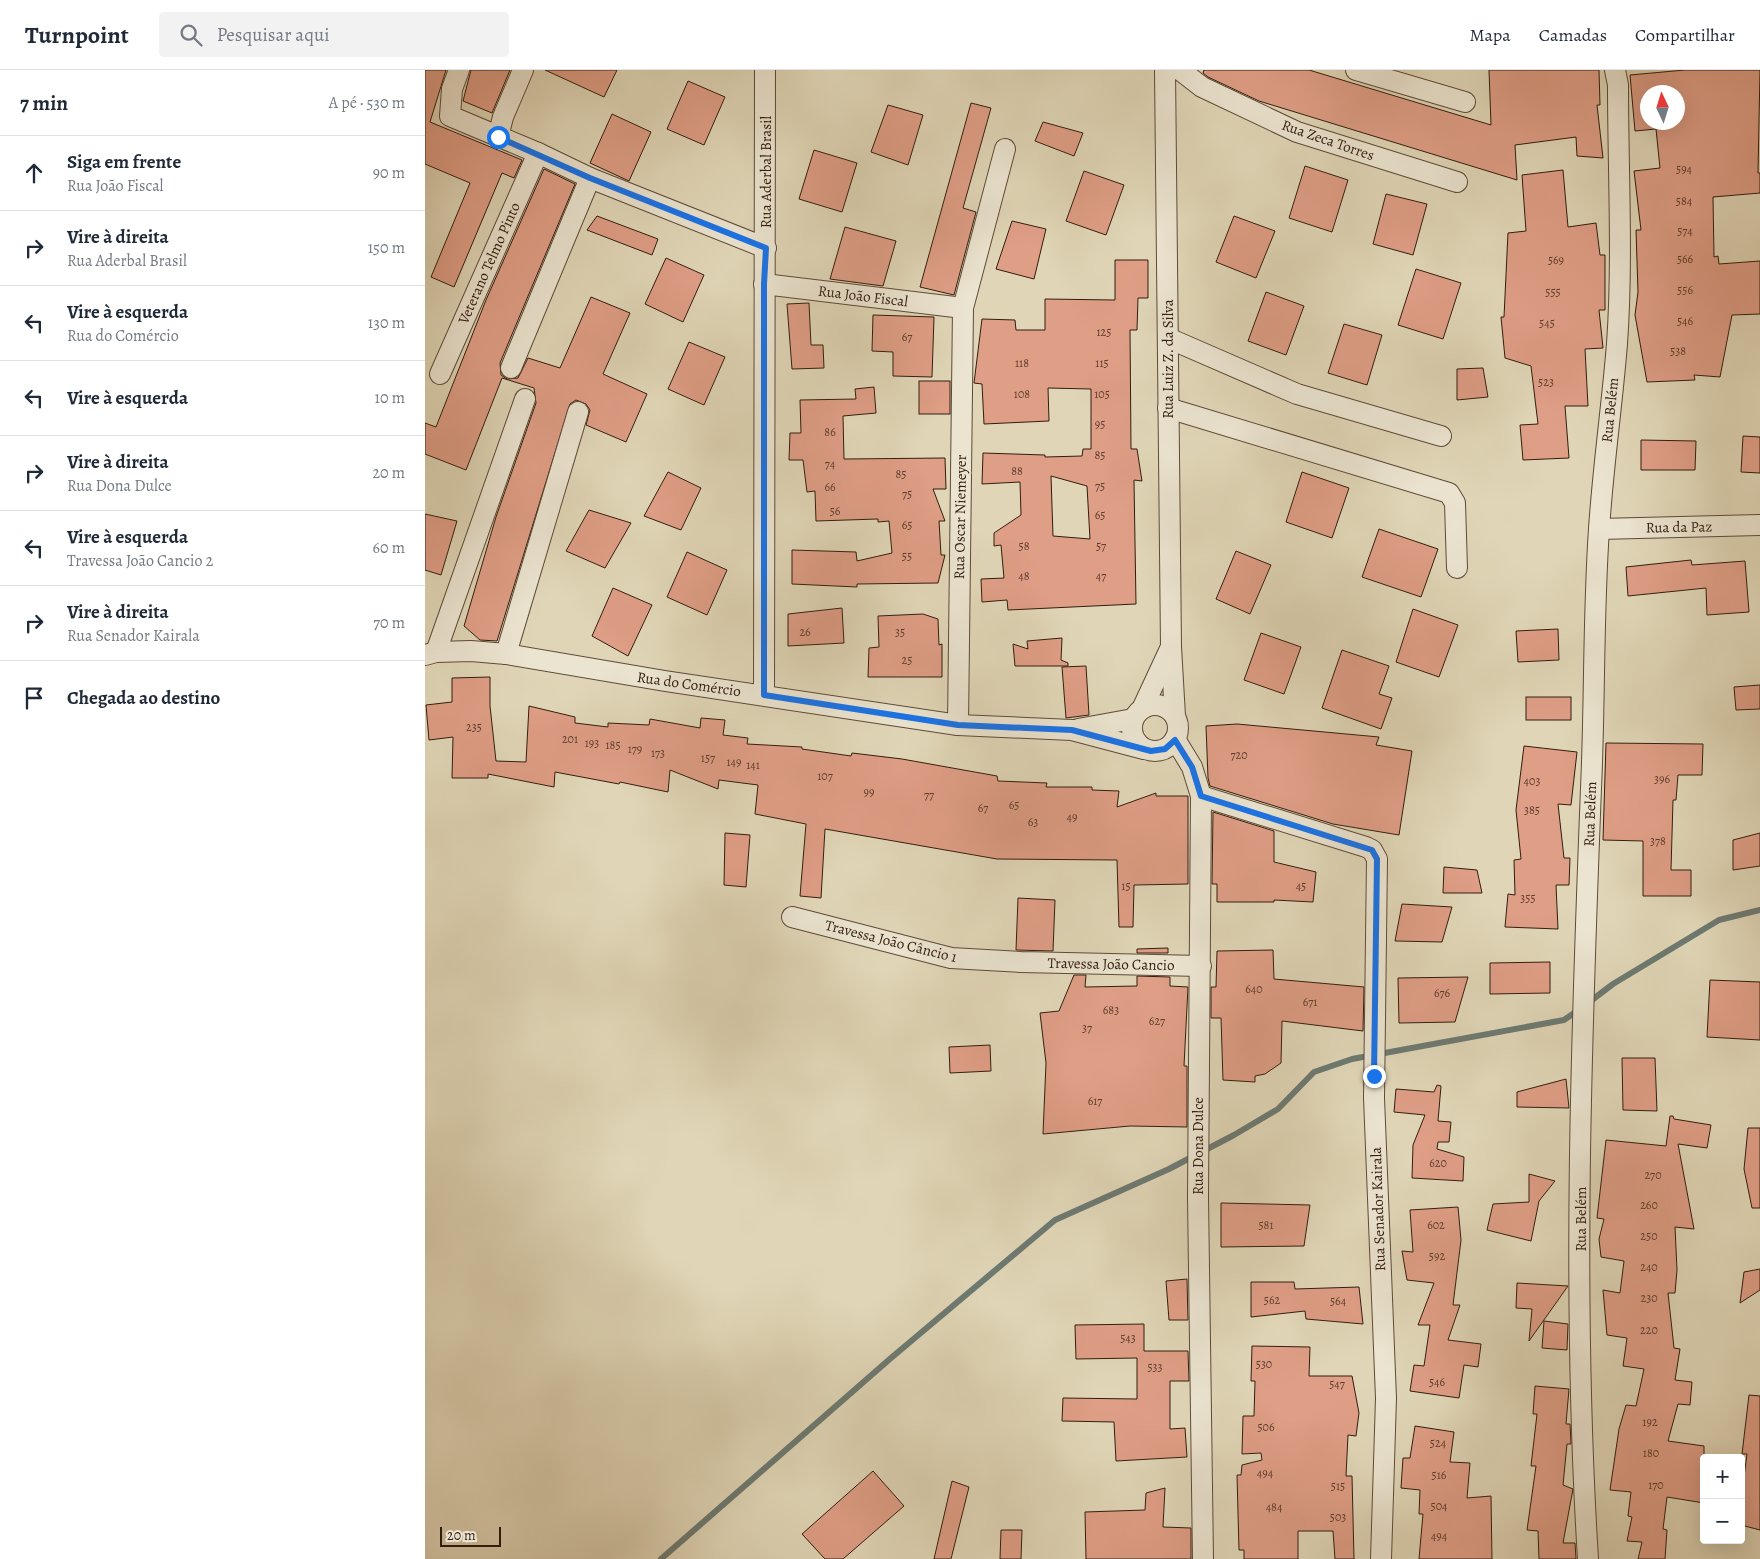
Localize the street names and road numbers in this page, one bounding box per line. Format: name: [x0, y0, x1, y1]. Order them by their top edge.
street label: Rua Aderbal Brasil: [756, 115, 776, 228]
street label: Rua Zeca Torres: [1279, 115, 1377, 165]
street label: Veterano Telmo Pinto: [453, 199, 525, 328]
street label: Rua João Fiscal: [817, 281, 909, 311]
street label: Rua Luiz Z. da Silva: [1158, 299, 1178, 419]
street label: Rua Belém: [1597, 376, 1623, 443]
street label: Rua Oscar Niemeyer: [949, 454, 971, 580]
street label: Rua da Paz: [1645, 516, 1713, 538]
street label: Rua do Comércio: [636, 667, 742, 701]
street label: Rua Belém: [1579, 781, 1601, 847]
street label: Travessa João Câncio 1: [823, 915, 959, 967]
street label: Travessa João Cancio: [1047, 953, 1175, 975]
street label: Rua Dona Dulce: [1188, 1097, 1208, 1195]
street label: Rua Senador Kairala: [1366, 1147, 1390, 1271]
street label: Rua Belém: [1571, 1186, 1591, 1252]

